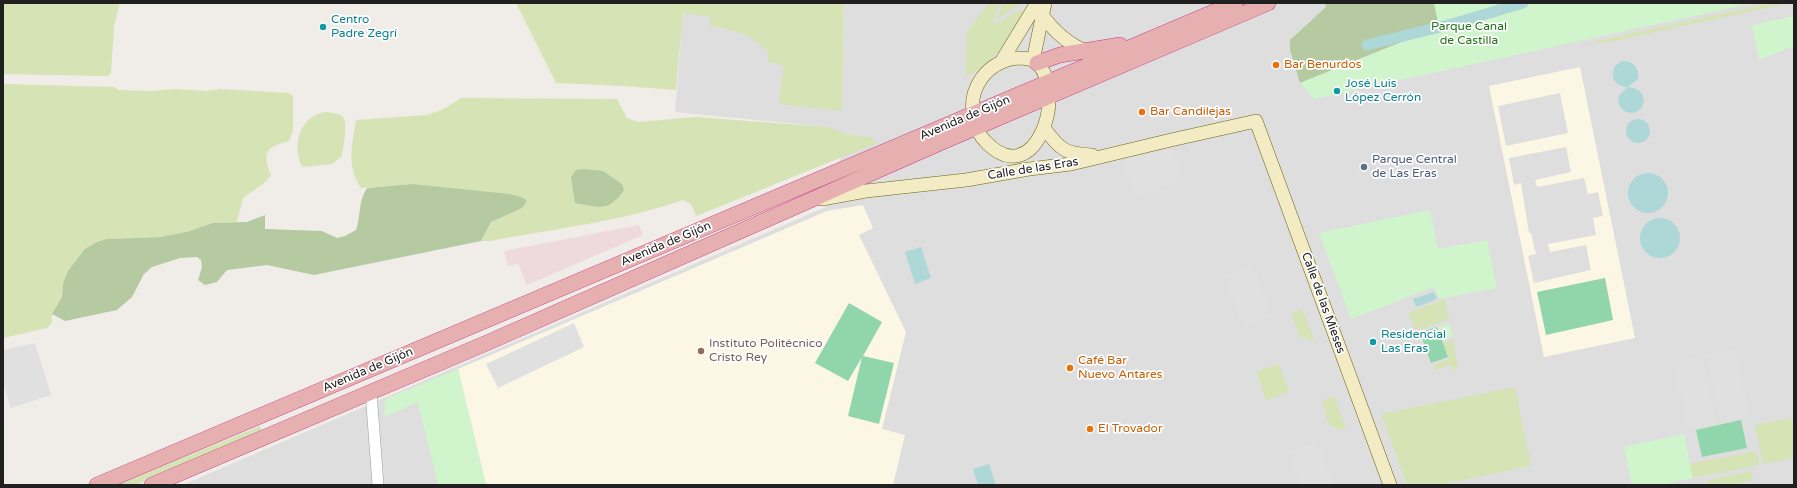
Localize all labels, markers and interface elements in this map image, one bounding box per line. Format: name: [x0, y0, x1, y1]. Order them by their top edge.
place label: Centro Padre Zegrí: [331, 13, 397, 41]
park label: Parque Canal de Castilla: [1431, 20, 1507, 48]
marker: Centro Padre Zegrí: [318, 22, 328, 32]
place label: Bar Benurdos: [1284, 58, 1361, 72]
marker: Bar Benurdos: [1271, 60, 1281, 70]
place label: José Luis López Cerrón: [1345, 77, 1421, 105]
marker: José Luis López Cerrón: [1332, 86, 1342, 96]
street label: Avenida de Gijón: [918, 93, 1012, 143]
place label: Bar Candilejas: [1150, 105, 1231, 119]
marker: Bar Candilejas: [1137, 107, 1147, 117]
place label: Parque Central de Las Eras: [1372, 153, 1457, 181]
street label: Calle de las Eras: [987, 155, 1079, 183]
marker: Parque Central de Las Eras: [1359, 162, 1369, 172]
street label: Avenida de Gijón: [619, 219, 713, 269]
street label: Calle de las Mieses: [1298, 250, 1348, 356]
place label: Residencial Las Eras: [1381, 328, 1446, 356]
place label: Instituto Politécnico Cristo Rey: [709, 337, 822, 365]
marker: Residencial Las Eras: [1368, 337, 1378, 347]
street label: Avenida de Gijón: [321, 345, 415, 395]
marker: Instituto Politécnico Cristo Rey: [696, 346, 706, 356]
place label: Café Bar Nuevo Antares: [1078, 354, 1163, 382]
marker: Café Bar Nuevo Antares: [1065, 363, 1075, 373]
place label: El Trovador: [1098, 422, 1162, 436]
marker: El Trovador: [1085, 424, 1095, 434]

